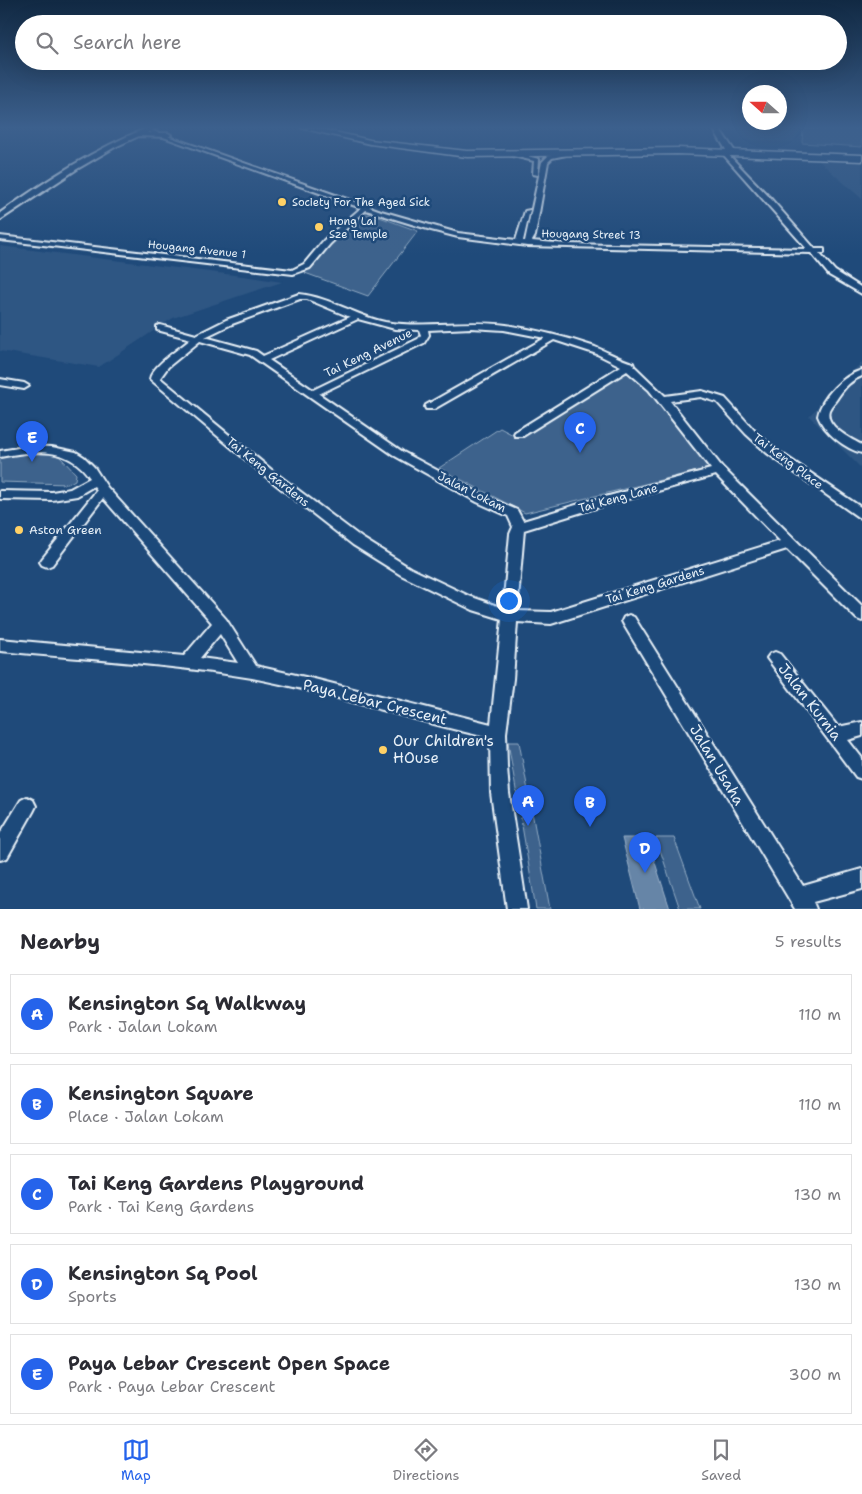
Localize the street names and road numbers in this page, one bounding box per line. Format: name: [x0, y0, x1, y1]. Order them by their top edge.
street label: Hougang Street 13: [541, 226, 641, 243]
street label: Hougang Avenue 1: [147, 237, 247, 262]
street label: Tai Keng Avenue: [321, 325, 415, 381]
street label: Tai Keng Place: [750, 429, 827, 493]
street label: Tai Keng Gardens: [223, 434, 313, 510]
street label: Jalan Lokam: [435, 468, 509, 516]
street label: Tai Keng Lane: [577, 480, 660, 516]
street label: Tai Keng Gardens: [604, 562, 706, 608]
street label: Jalan Kurnia: [774, 659, 847, 745]
street label: Paya Lebar Crescent: [301, 674, 449, 730]
street label: Jalan Usaha: [685, 721, 749, 810]

